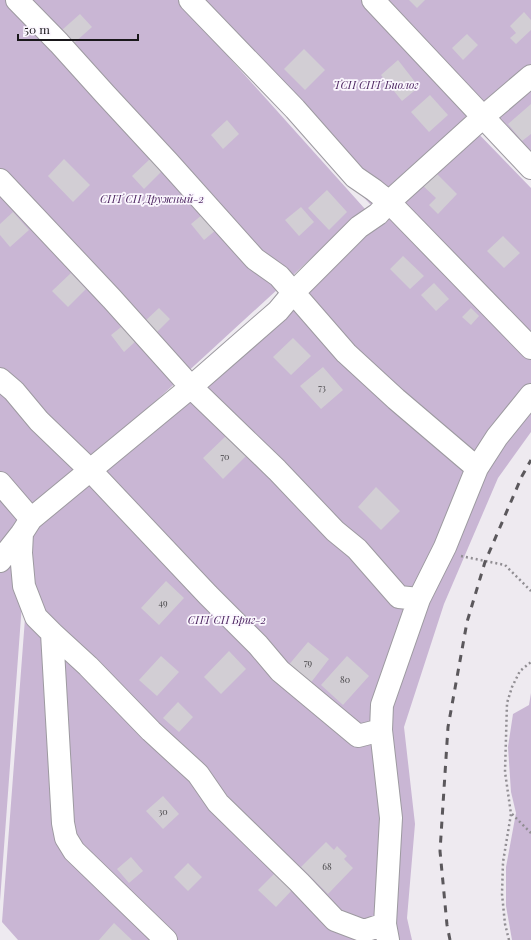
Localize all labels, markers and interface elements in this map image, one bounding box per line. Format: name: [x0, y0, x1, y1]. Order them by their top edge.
scale bar: [18, 16, 138, 42]
text: 50 m: [24, 21, 50, 37]
park label: ТСН СНТ Биолог: [333, 77, 419, 92]
park label: СНТ СН Дружный-2: [100, 191, 204, 206]
house number: 73: [318, 381, 326, 393]
house number: 70: [220, 450, 230, 462]
house number: 49: [158, 596, 168, 608]
park label: СНТ СН Бриг-2: [188, 612, 266, 627]
house number: 79: [304, 656, 313, 668]
house number: 80: [340, 673, 350, 685]
house number: 30: [158, 805, 168, 817]
house number: 68: [322, 860, 332, 872]

